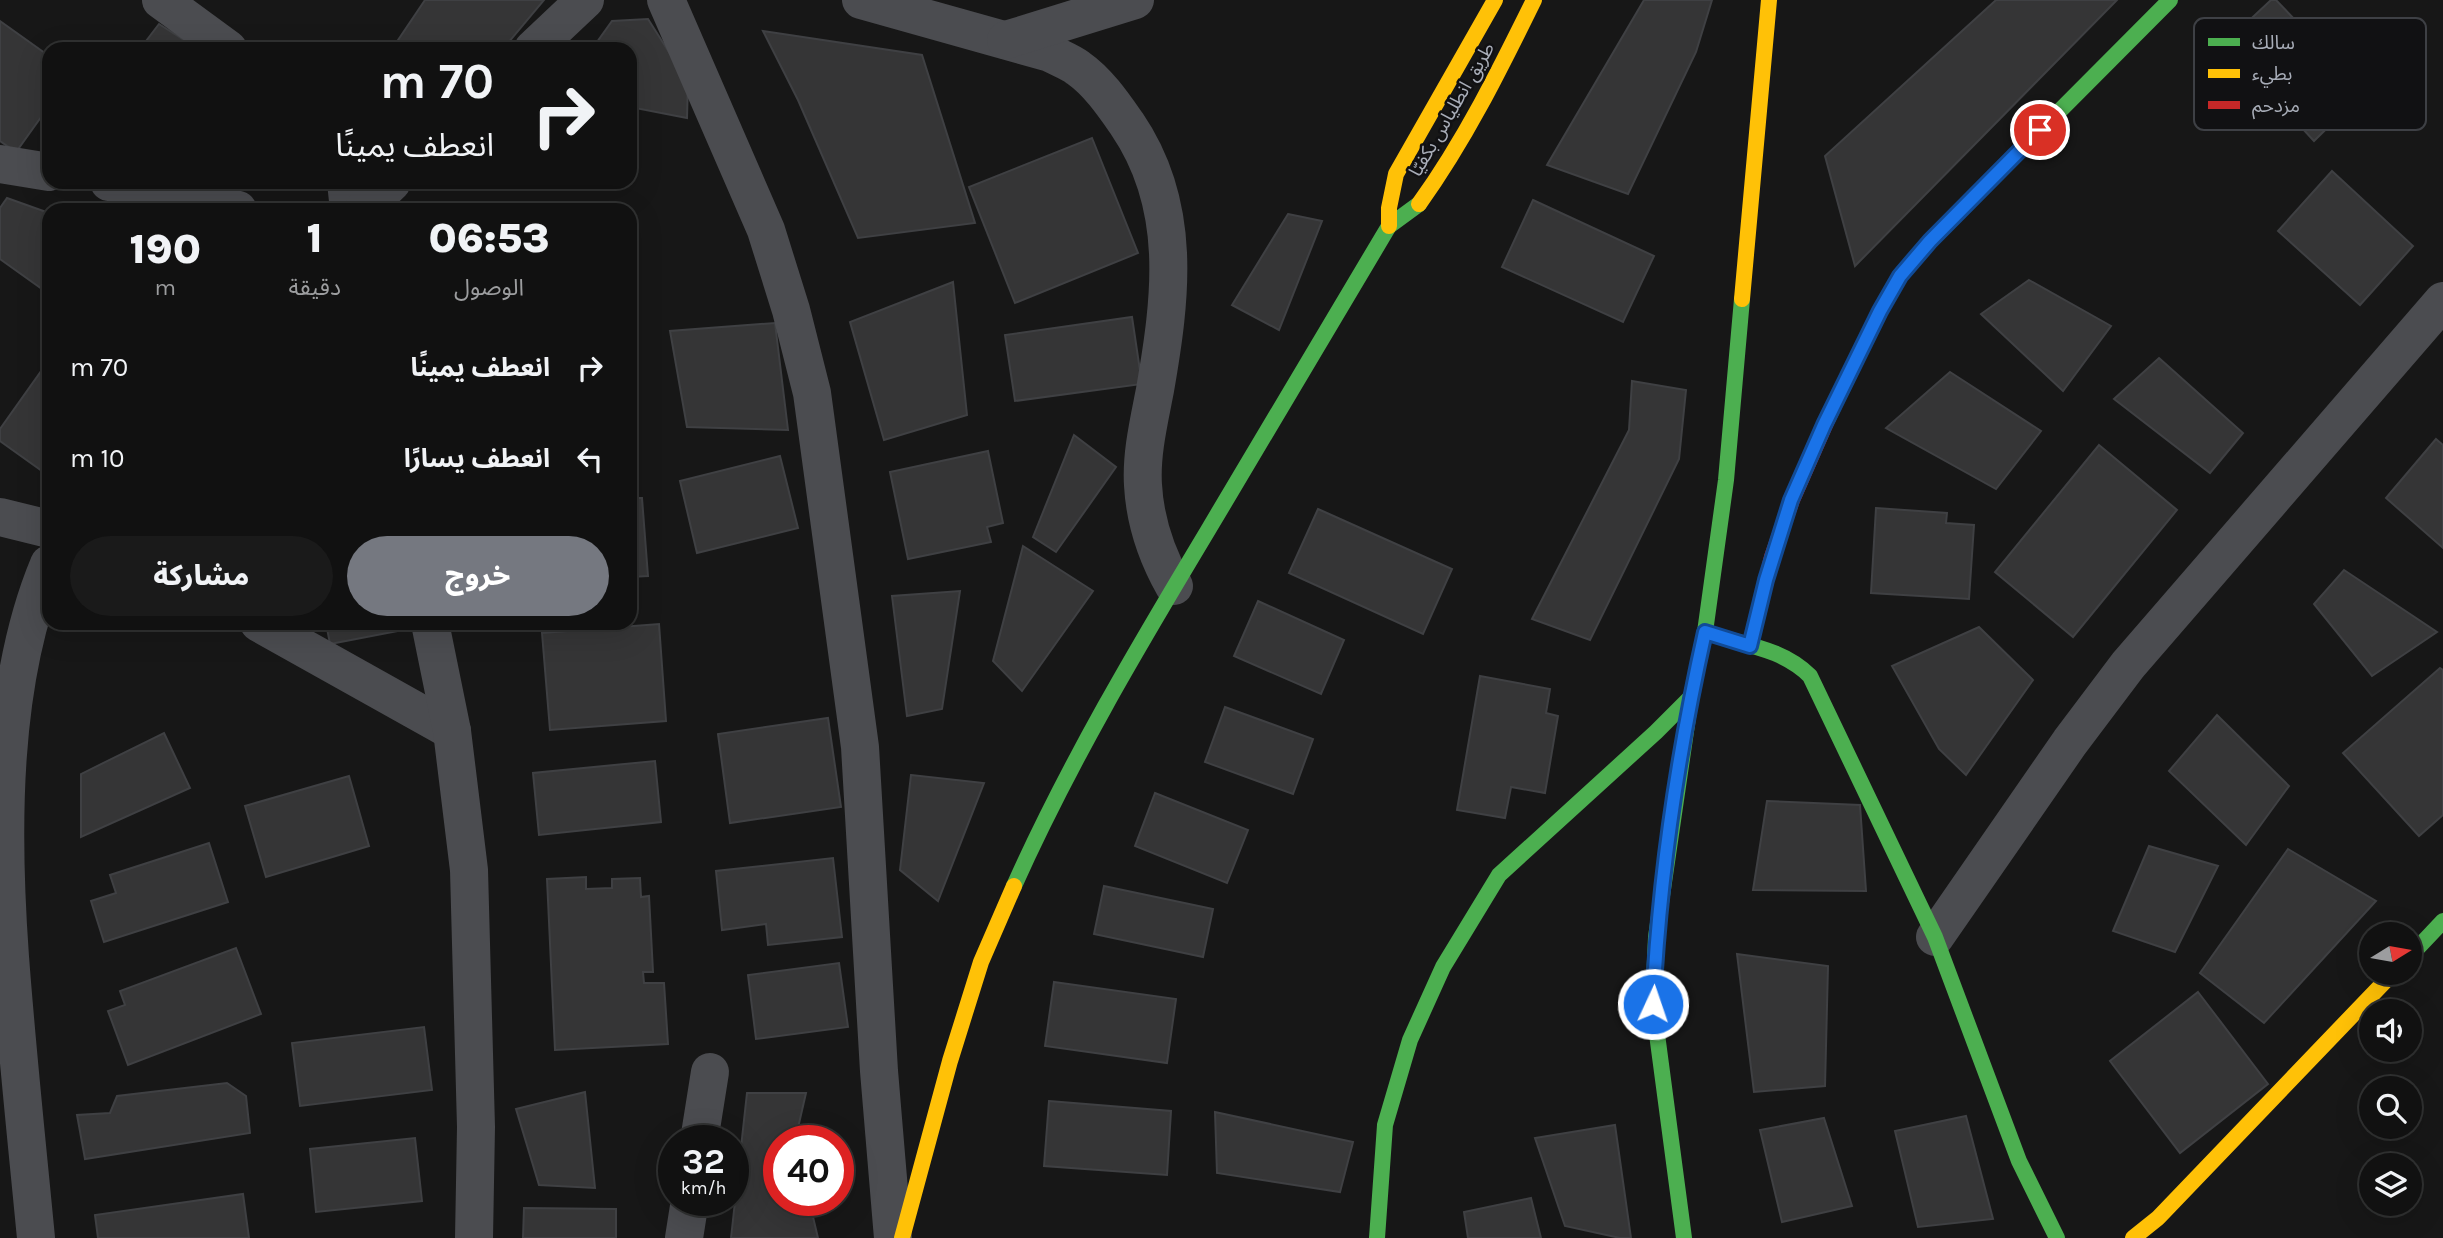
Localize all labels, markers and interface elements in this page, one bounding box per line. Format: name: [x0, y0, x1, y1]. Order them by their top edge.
legend: [2194, 18, 2426, 130]
text: سالك: [2252, 32, 2295, 54]
street label: طريق انطلياس بكفيّا: [1405, 38, 1499, 180]
text: 70 m: [380, 53, 494, 110]
text: بطيء: [2252, 63, 2292, 88]
icon: right: [518, 70, 609, 161]
text: مزدحم: [2252, 95, 2300, 120]
pin: [2010, 100, 2070, 160]
icon: arrive: [2021, 111, 2059, 149]
text: انعطف يمينًا: [335, 127, 494, 164]
text: 1: [307, 213, 323, 263]
text: 06:53: [428, 213, 549, 263]
text: 190: [130, 224, 201, 274]
text: m: [154, 274, 176, 301]
text: دقيقة: [288, 274, 341, 301]
text: الوصول: [454, 274, 524, 301]
icon: right: [571, 349, 609, 387]
text: 70 m: [70, 352, 128, 383]
text: انعطف يمينًا: [410, 352, 550, 383]
icon: left: [571, 440, 609, 478]
text: 10 m: [70, 443, 125, 474]
text: انعطف يسارًا: [404, 443, 550, 474]
button: مشاركة: [70, 536, 333, 616]
button: خروج: [347, 536, 609, 616]
north arrow: [2359, 922, 2422, 985]
map controls: [2359, 922, 2422, 1216]
position arrow: [1616, 967, 1690, 1041]
button: sound: [2359, 999, 2422, 1062]
button: search: [2359, 1076, 2422, 1139]
speed limit sign: 40: [763, 1125, 854, 1216]
text: 32: [682, 1141, 725, 1182]
button: layers: [2359, 1153, 2422, 1216]
text: km/h: [681, 1177, 726, 1199]

